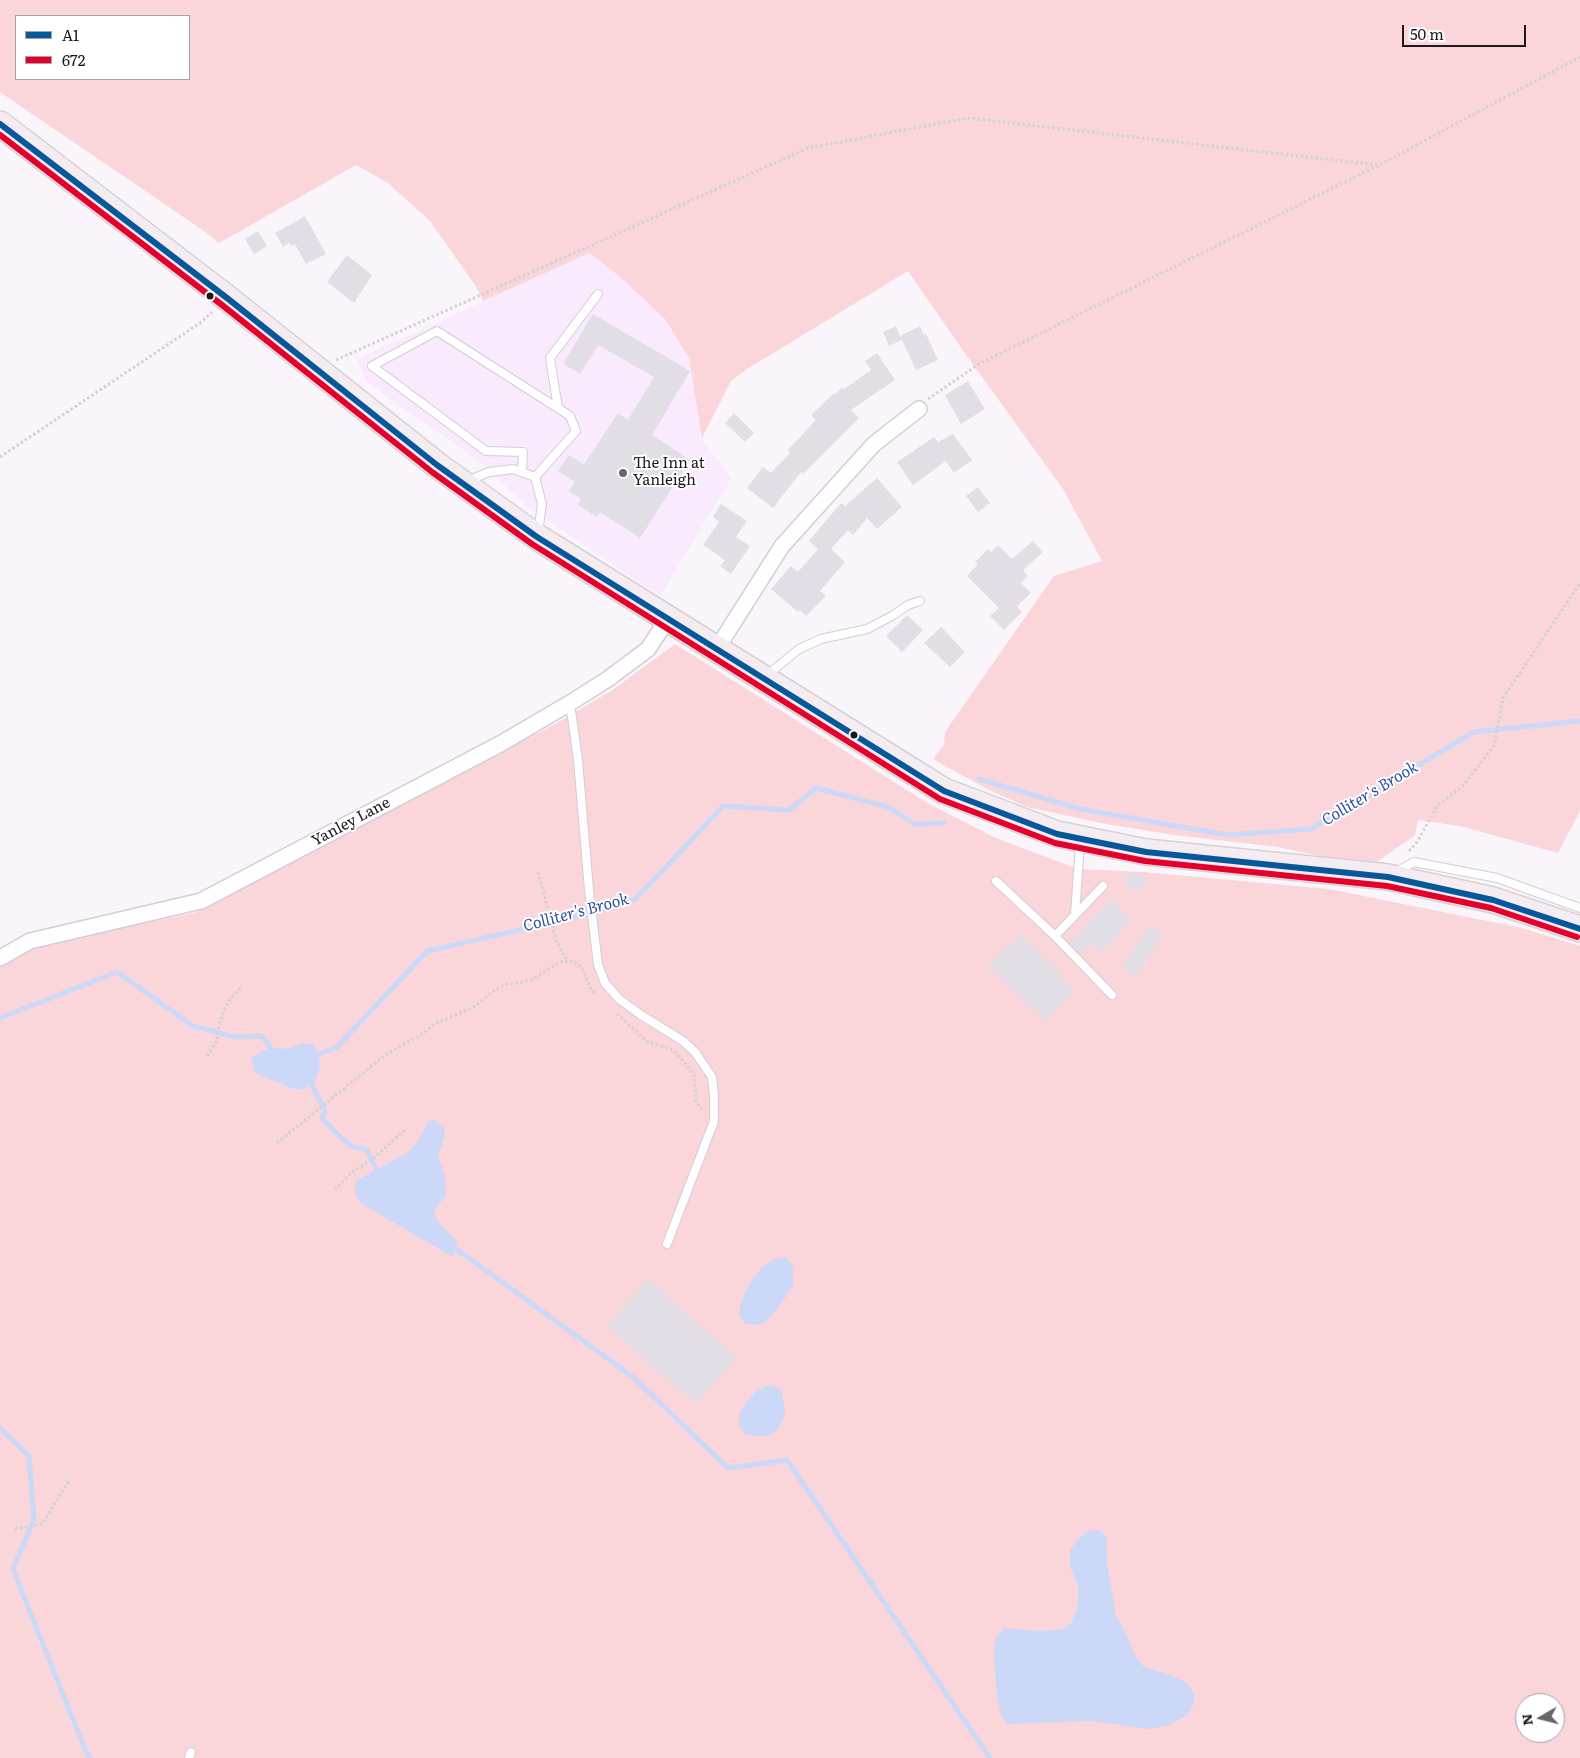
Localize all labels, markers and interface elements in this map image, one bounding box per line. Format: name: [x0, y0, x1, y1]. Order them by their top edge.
legend: [15, 15, 190, 80]
scale bar: [1405, 15, 1529, 47]
text: 50 m: [1410, 22, 1444, 45]
text: A1: [62, 23, 79, 46]
text: 672: [62, 48, 85, 71]
unlabelled marker: [205, 291, 215, 301]
place label: The Inn at Yanleigh: [633, 455, 705, 490]
marker: The Inn at Yanleigh: [617, 467, 629, 479]
unlabelled marker: [849, 730, 859, 740]
water label: Colliter's Brook: [1319, 758, 1421, 830]
street label: Yanley Lane: [309, 794, 393, 850]
water label: Colliter's Brook: [521, 890, 631, 936]
north arrow: [1515, 1693, 1565, 1743]
text: N: [1515, 1713, 1537, 1727]

